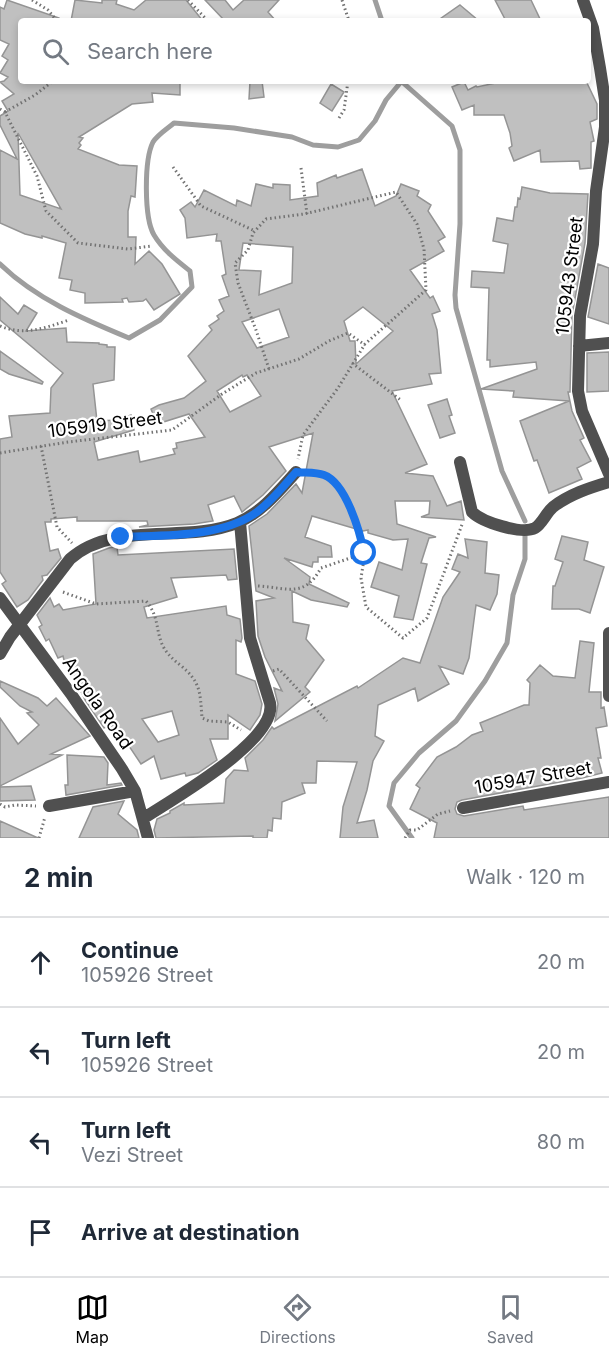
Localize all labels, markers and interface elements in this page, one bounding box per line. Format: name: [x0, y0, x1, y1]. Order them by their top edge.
search box: [18, 18, 591, 84]
icon: search: [39, 35, 72, 68]
text: Search here: [87, 38, 213, 64]
street label: 105943 Street: [551, 215, 587, 337]
street label: 105919 Street: [47, 407, 164, 441]
route end: [107, 523, 133, 549]
route start: [350, 539, 376, 565]
street label: Angola Road: [58, 653, 138, 753]
street label: 105947 Street: [473, 756, 593, 798]
text: 2 min: [24, 862, 94, 893]
text: Walk · 120 m: [466, 865, 585, 889]
text: Continue: [81, 937, 179, 963]
icon: ahead: [24, 946, 57, 979]
text: 20 m: [537, 950, 585, 974]
text: 105926 Street: [81, 963, 213, 987]
text: Turn left: [81, 1027, 171, 1053]
icon: left: [24, 1036, 57, 1069]
text: 20 m: [537, 1040, 585, 1064]
text: 105926 Street: [81, 1053, 213, 1077]
text: Turn left: [81, 1117, 171, 1143]
icon: left: [24, 1126, 57, 1159]
text: 80 m: [537, 1130, 585, 1154]
text: Vezi Street: [81, 1143, 183, 1167]
icon: arrive: [24, 1216, 57, 1249]
text: Arrive at destination: [81, 1219, 300, 1245]
tab: Map: [75, 1291, 109, 1347]
tab: Directions: [260, 1291, 336, 1347]
tab: Saved: [487, 1291, 534, 1347]

